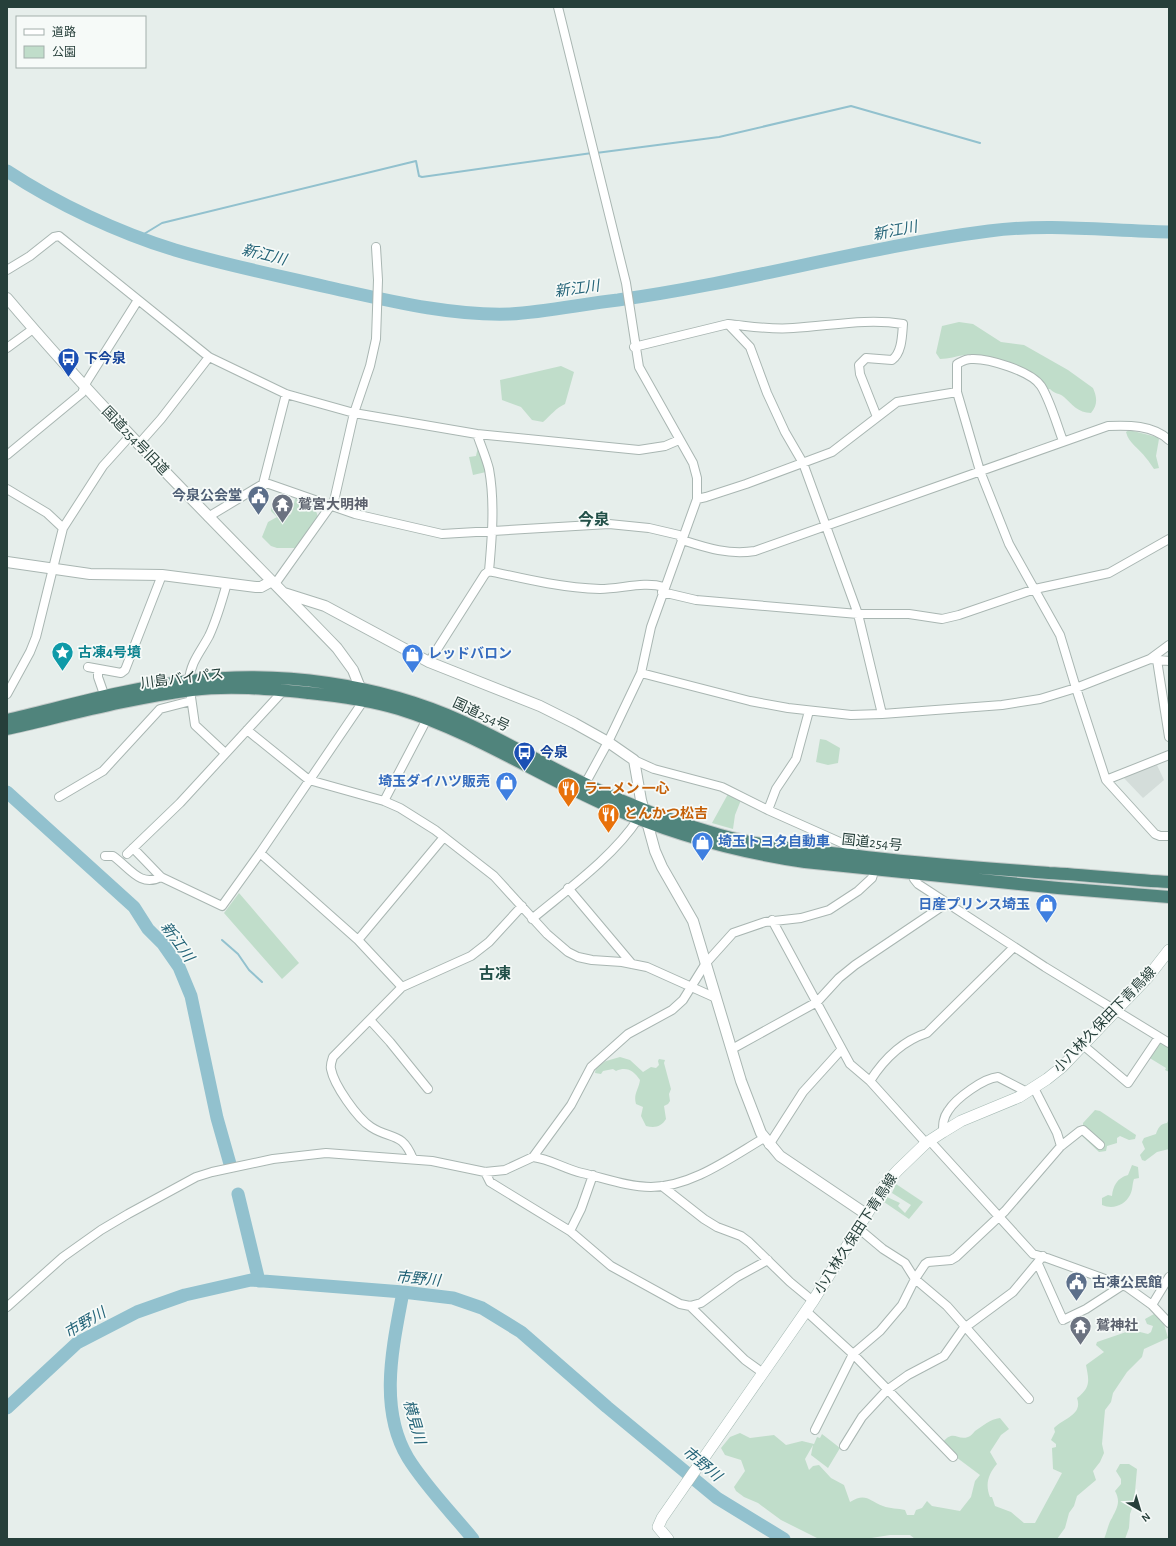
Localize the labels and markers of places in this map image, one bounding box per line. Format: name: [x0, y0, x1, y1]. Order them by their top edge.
bus stop icon: 下今泉: [56, 346, 82, 379]
place label: 下今泉: [84, 350, 126, 366]
public building icon: 今泉公会堂: [245, 483, 271, 516]
place label: 今泉公会堂: [172, 487, 242, 503]
temple icon: 鷲宮大明神: [270, 492, 296, 525]
place label: 鷲宮大明神: [298, 496, 368, 512]
place icon: 古凍4号墳: [49, 640, 75, 673]
shop icon: レッドバロン: [400, 641, 426, 674]
place label: 古凍4号墳: [78, 645, 141, 660]
place label: レッドバロン: [428, 646, 512, 661]
bus stop icon: 今泉: [512, 740, 538, 773]
place label: 今泉: [540, 744, 568, 760]
shop icon: 埼玉ダイハツ販売: [493, 769, 519, 802]
place label: 埼玉ダイハツ販売: [378, 773, 490, 789]
restaurant icon: ラーメン 一心: [556, 776, 582, 809]
place label: ラーメン 一心: [584, 781, 670, 796]
restaurant icon: とんかつ松吉: [595, 801, 621, 834]
place label: とんかつ松吉: [624, 806, 708, 821]
shop icon: 埼玉トヨタ自動車: [690, 829, 716, 862]
place label: 埼玉トヨタ自動車: [718, 834, 830, 849]
shop icon: 日産プリンス埼玉: [1033, 892, 1059, 925]
place label: 日産プリンス埼玉: [918, 897, 1030, 912]
public building icon: 古凍公民館: [1063, 1270, 1089, 1303]
place label: 古凍公民館: [1092, 1275, 1162, 1290]
temple icon: 鷲神社: [1068, 1313, 1094, 1346]
place label: 鷲神社: [1096, 1317, 1138, 1333]

